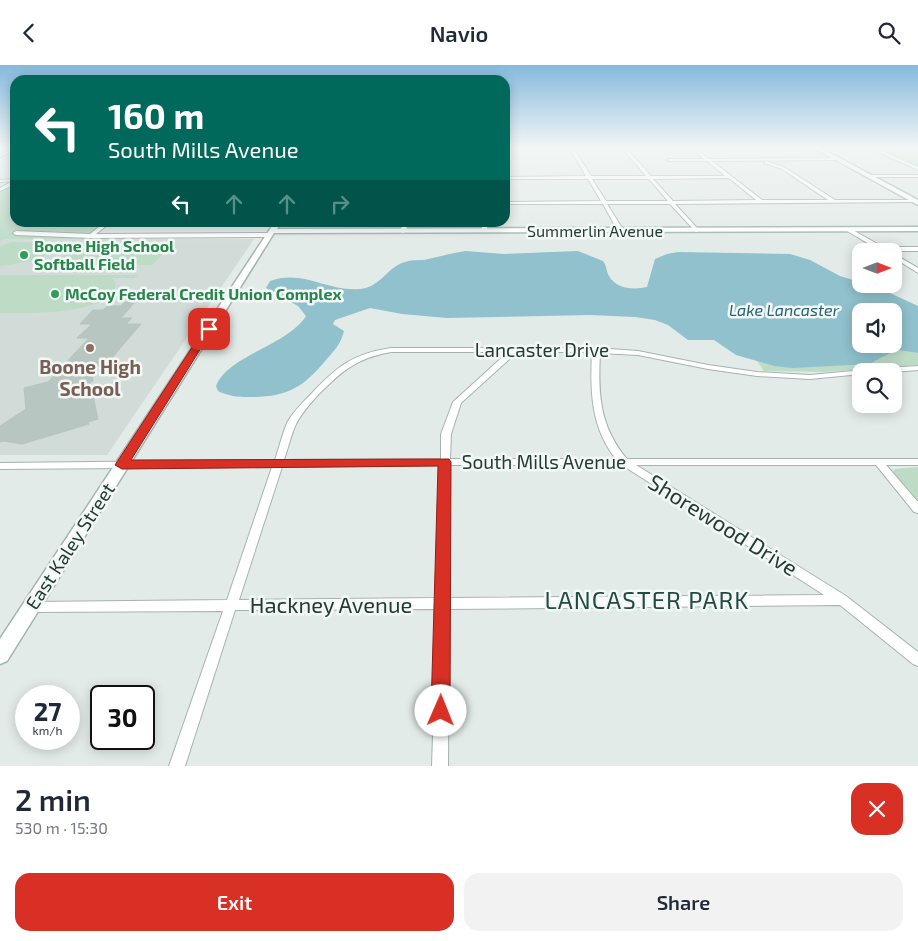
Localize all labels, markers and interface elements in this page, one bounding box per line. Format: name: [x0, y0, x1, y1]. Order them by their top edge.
icon: back: [15, 19, 43, 47]
icon: search: [875, 19, 903, 47]
text: Navio: [430, 20, 488, 46]
text: 160 m: [108, 94, 204, 136]
icon: left: [25, 95, 90, 160]
text: South Mills Avenue: [108, 136, 299, 162]
icon: left: [167, 190, 195, 218]
icon: ahead: [220, 190, 248, 218]
icon: ahead: [273, 190, 301, 218]
icon: right: [326, 190, 354, 218]
street label: Summerlin Avenue: [527, 221, 663, 240]
place label: Boone High School Softball Field: [34, 236, 175, 273]
north arrow: [852, 243, 902, 293]
map controls: [852, 243, 902, 413]
marker: Boone High School Softball Field: [18, 249, 30, 261]
place label: McCoy Federal Credit Union Complex: [65, 284, 342, 304]
marker: McCoy Federal Credit Union Complex: [49, 288, 61, 300]
water label: Lake Lancaster: [729, 300, 840, 319]
button: sound: [852, 303, 902, 353]
pin: [188, 308, 230, 350]
icon: arrive: [195, 315, 223, 343]
street label: Lancaster Drive: [475, 338, 609, 361]
marker: Boone High School: [84, 342, 96, 354]
place label: Boone High School: [39, 355, 141, 400]
button: search: [852, 363, 902, 413]
street label: South Mills Avenue: [462, 450, 626, 473]
street label: Shorewood Drive: [644, 468, 803, 580]
street label: East Kaley Street: [20, 478, 119, 613]
district label: LANCASTER PARK: [544, 585, 750, 614]
street label: Hackney Avenue: [250, 591, 412, 617]
position arrow: [414, 684, 466, 736]
speed limit sign: 30: [90, 685, 155, 750]
text: 27: [34, 696, 61, 726]
text: km/h: [33, 723, 62, 737]
text: 2 min: [15, 781, 91, 817]
button: close: [851, 783, 903, 835]
text: 530 m · 15:30: [15, 818, 108, 837]
button: Exit: [15, 873, 454, 931]
button: Share: [464, 873, 903, 931]

